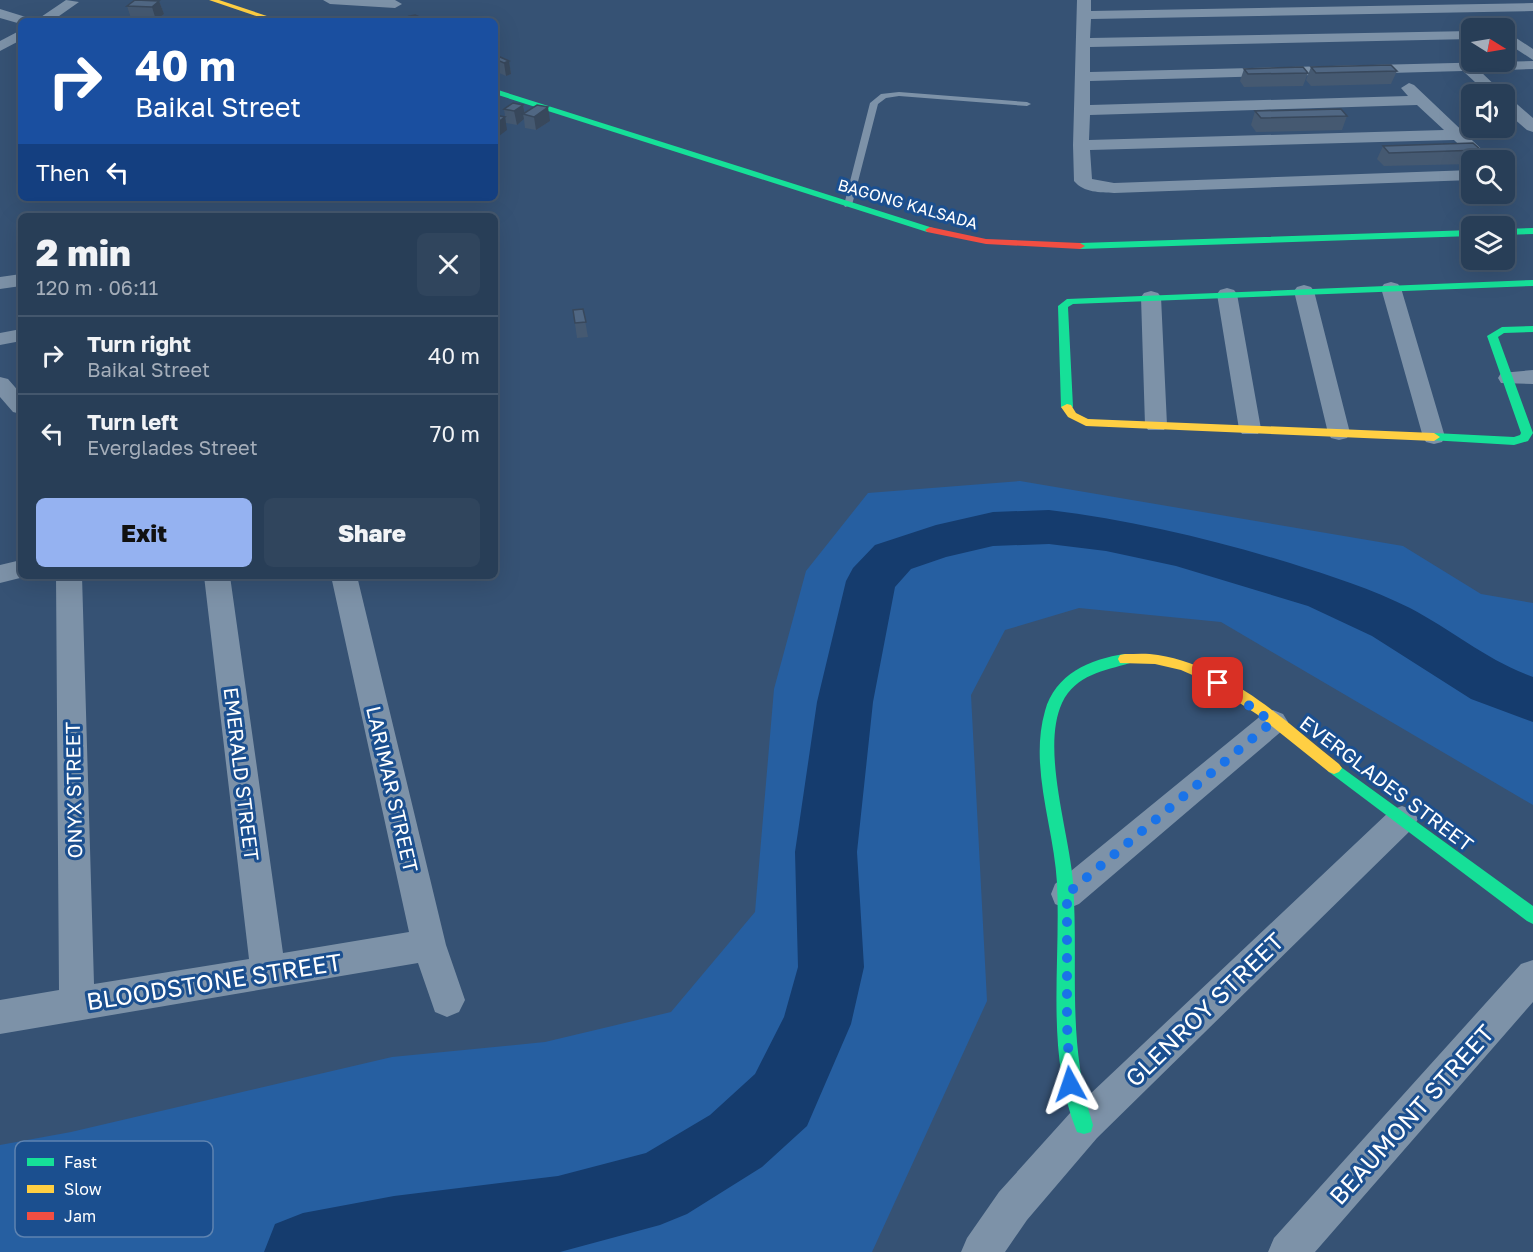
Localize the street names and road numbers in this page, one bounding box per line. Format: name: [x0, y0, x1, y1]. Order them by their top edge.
street label: BAGONG KALSADA: [836, 174, 981, 234]
street label: EMERALD STREET: [219, 686, 265, 862]
street label: LARIMAR STREET: [362, 703, 424, 875]
street label: EVERGLADES STREET: [1296, 710, 1478, 856]
street label: ONYX STREET: [60, 721, 86, 859]
street label: GLENROY STREET: [1119, 926, 1289, 1092]
street label: BLOODSTONE STREET: [84, 946, 344, 1016]
street label: BEAUMONT STREET: [1323, 1018, 1499, 1210]

